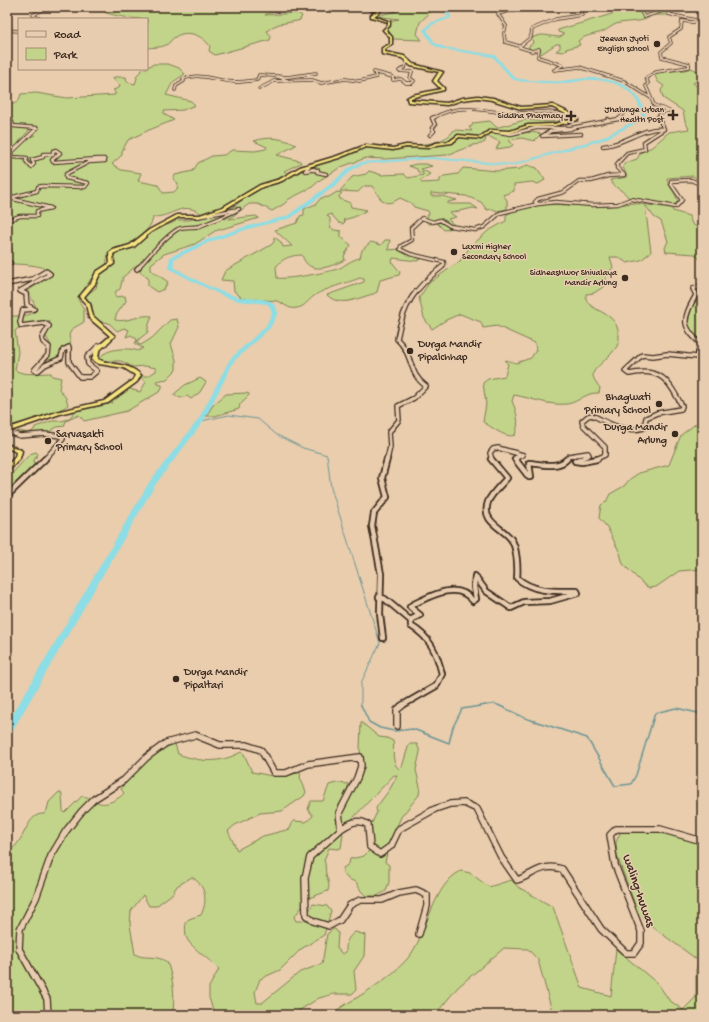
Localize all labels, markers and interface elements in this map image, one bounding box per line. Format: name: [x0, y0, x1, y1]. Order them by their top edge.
legend: [18, 18, 148, 70]
text: Road: [54, 29, 81, 43]
place label: Jeevan Jyoti English school: [597, 34, 649, 55]
marker: Jeevan Jyoti English school: [652, 39, 662, 49]
text: Park: [53, 49, 79, 63]
place label: Jhalunge Urban Health Post: [605, 105, 665, 126]
marker: Jhalunge Urban Health Post: [667, 109, 679, 121]
place label: Siddha Pharmacy: [498, 111, 564, 122]
marker: Siddha Pharmacy: [566, 111, 576, 121]
place label: Laxmi Higher Secondary School: [462, 242, 526, 263]
marker: Laxmi Higher Secondary School: [449, 247, 459, 257]
place label: Sidheashwor Shivalaya Mandir Arlung: [530, 268, 618, 289]
marker: Sidheashwor Shivalaya Mandir Arlung: [620, 273, 630, 283]
place label: Durga Mandir Pipalchhap: [417, 339, 482, 364]
marker: Durga Mandir Pipalchhap: [405, 346, 415, 356]
place label: Bhagwati Primary School: [583, 392, 652, 417]
marker: Bhagwati Primary School: [654, 399, 664, 409]
place label: Durga Mandir Arlung: [603, 422, 668, 447]
place label: Sarvasakti Primary School: [55, 429, 123, 454]
marker: Durga Mandir Arlung: [670, 429, 680, 439]
marker: Sarvasakti Primary School: [43, 436, 53, 446]
place label: Durga Mandir Pipaltari: [183, 667, 248, 692]
marker: Durga Mandir Pipaltari: [171, 674, 181, 684]
street label: waling-huwas: [619, 853, 658, 930]

